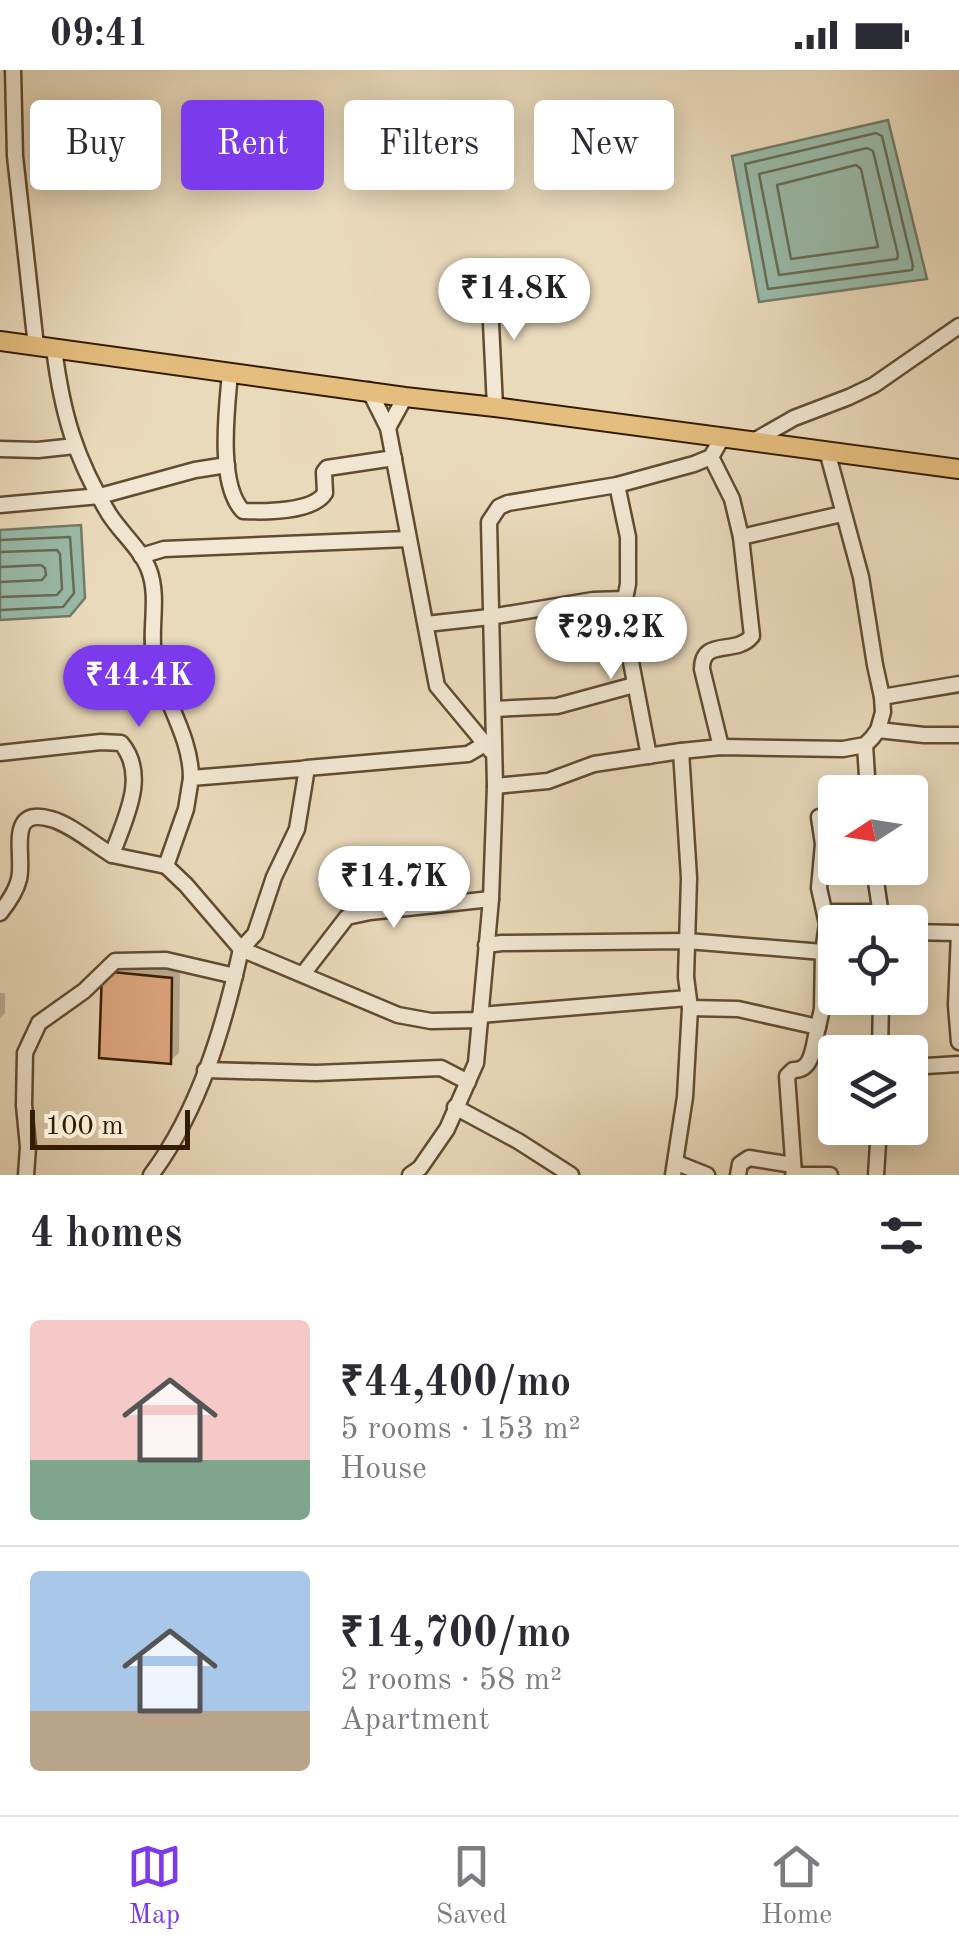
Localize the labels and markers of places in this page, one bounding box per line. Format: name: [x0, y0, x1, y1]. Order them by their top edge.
pin: ₹14.8K: [433, 258, 595, 343]
pin: ₹29.2K: [530, 597, 692, 682]
pin: ₹44.4K: [58, 645, 220, 730]
pin: ₹14.7K: [313, 846, 475, 931]

